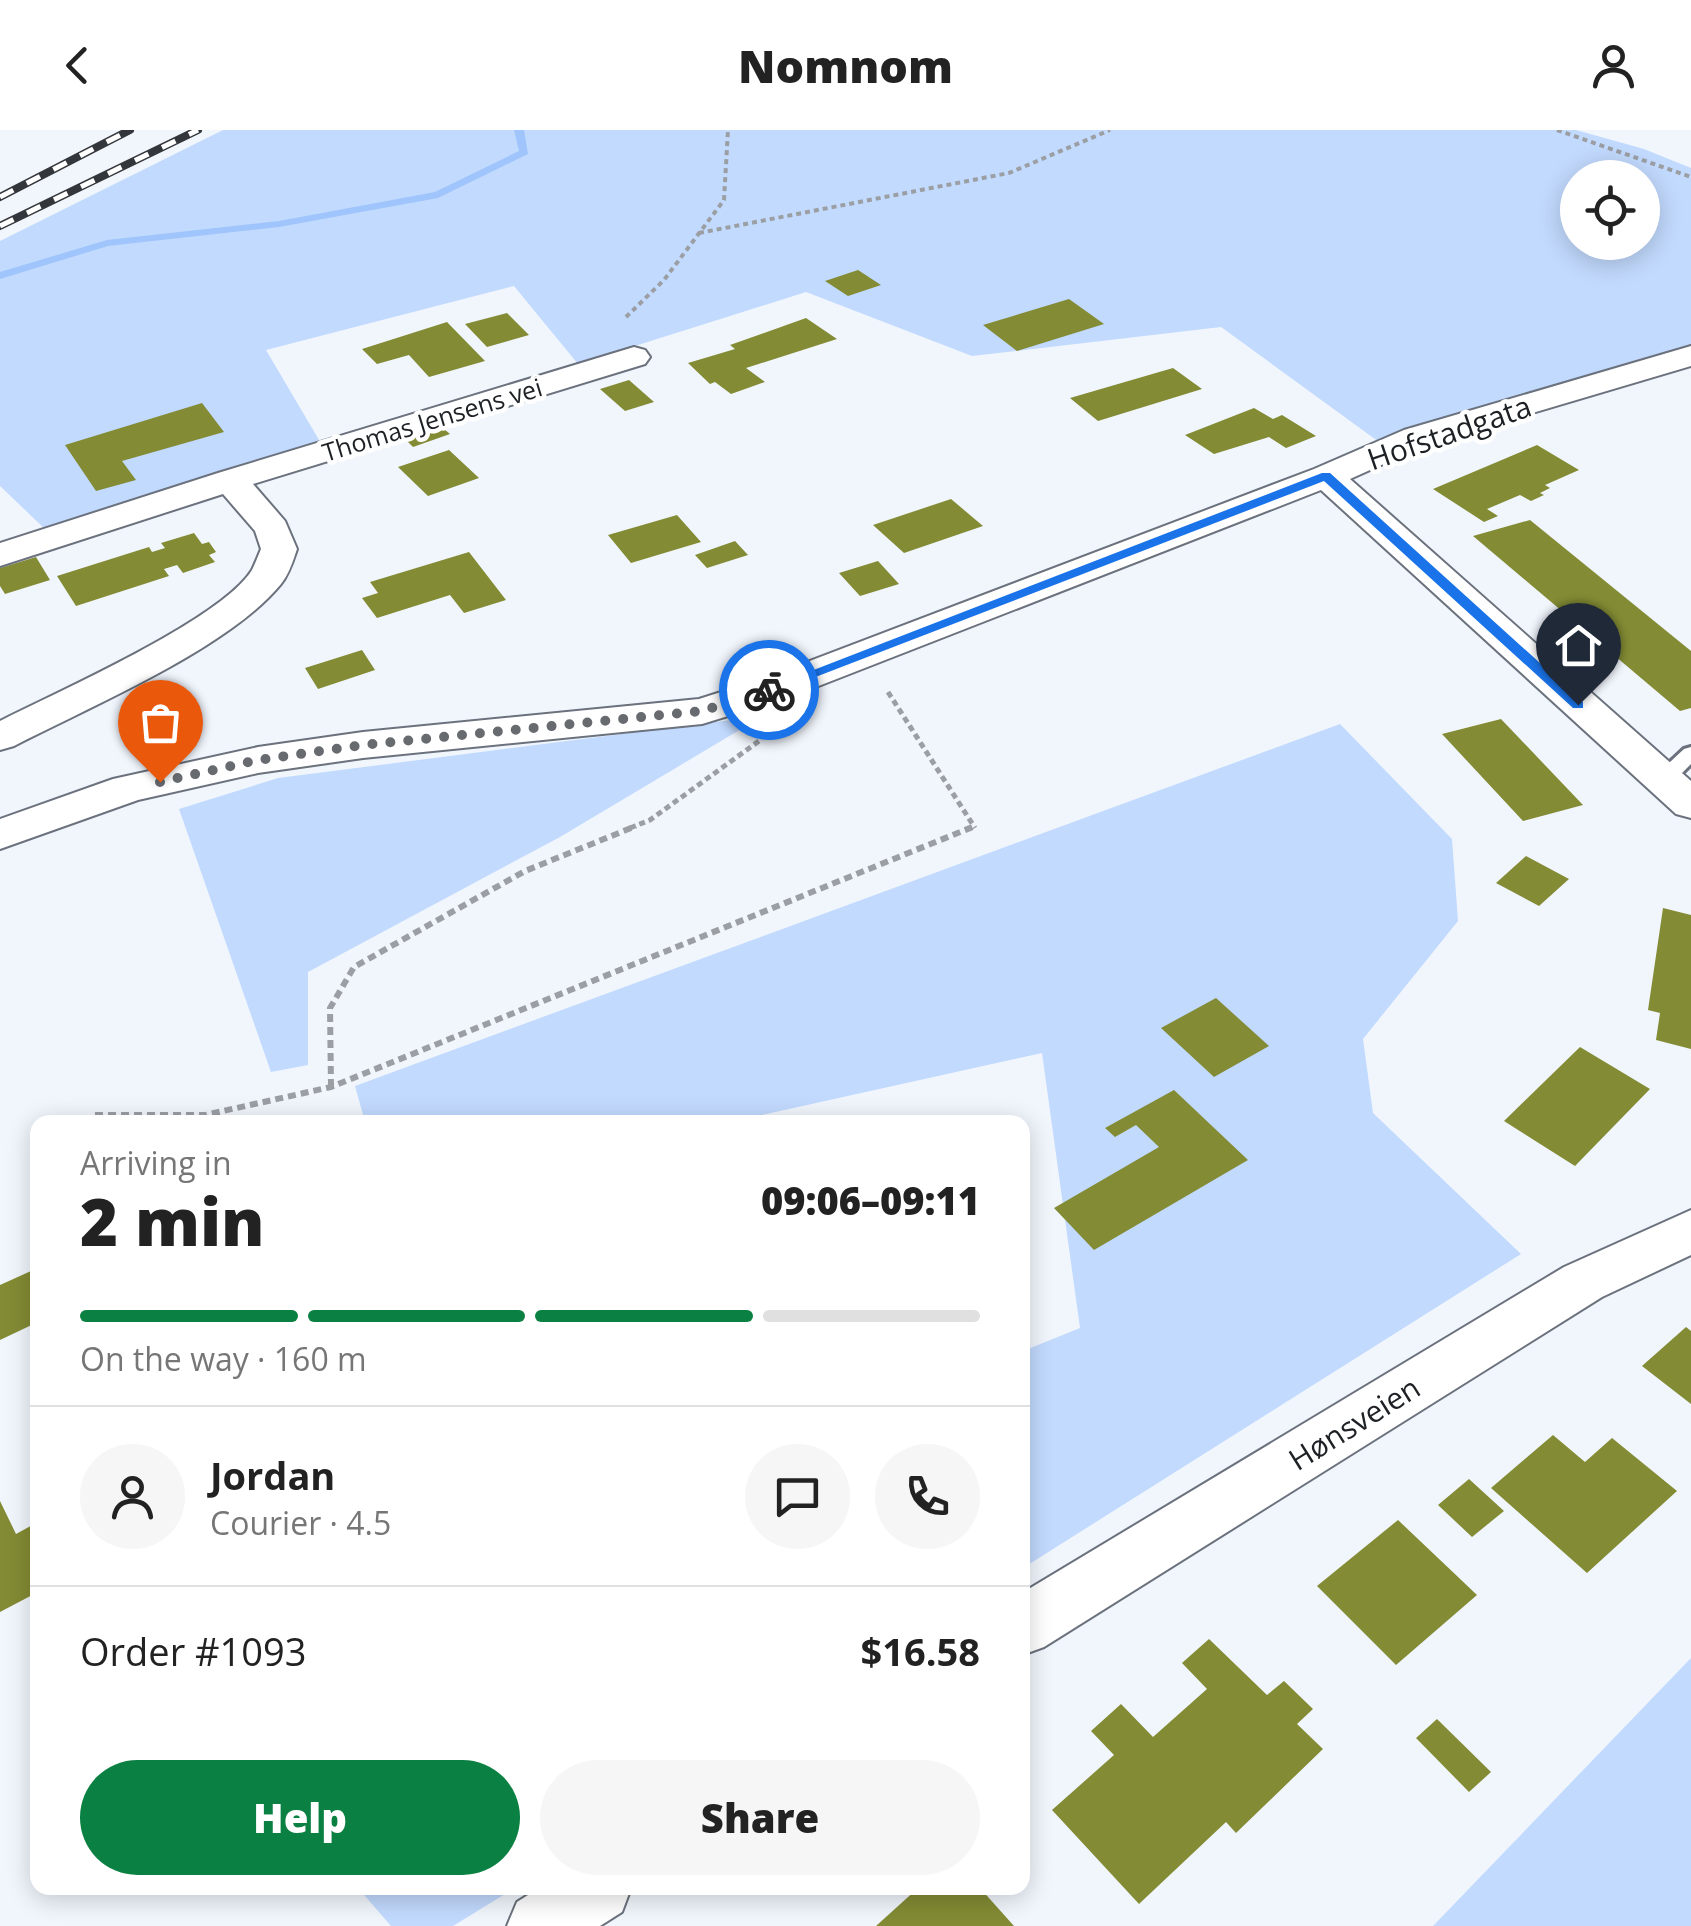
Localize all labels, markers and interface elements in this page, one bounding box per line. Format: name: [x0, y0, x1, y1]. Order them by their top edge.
text: Nomnom: [738, 35, 953, 96]
icon: back: [50, 38, 105, 93]
icon: person: [1586, 38, 1641, 93]
map controls: [1560, 160, 1660, 260]
button: locate: [1560, 160, 1660, 260]
street label: Thomas Jensens vei: [318, 369, 546, 469]
street label: Hofstadgata: [1362, 385, 1536, 479]
pin: [1536, 603, 1621, 706]
icon: home: [1551, 618, 1606, 673]
courier: [719, 640, 819, 740]
icon: bike: [742, 663, 797, 718]
pin: [118, 680, 203, 783]
icon: bag: [133, 695, 188, 750]
text: Arriving in: [80, 1141, 232, 1184]
text: 09:06–09:11: [761, 1174, 980, 1226]
text: 2 min: [80, 1177, 265, 1265]
text: On the way · 160 m: [80, 1337, 367, 1380]
street label: Hønsveien: [1281, 1367, 1427, 1479]
button: person: [80, 1444, 185, 1549]
button: chat: [745, 1444, 850, 1549]
button: phone: [875, 1444, 980, 1549]
text: Jordan: [210, 1449, 335, 1501]
text: Courier · 4.5: [210, 1501, 391, 1544]
text: Order #1093: [80, 1625, 307, 1677]
text: $16.58: [861, 1625, 980, 1677]
button: Help: [80, 1760, 520, 1875]
button: Share: [540, 1760, 980, 1875]

